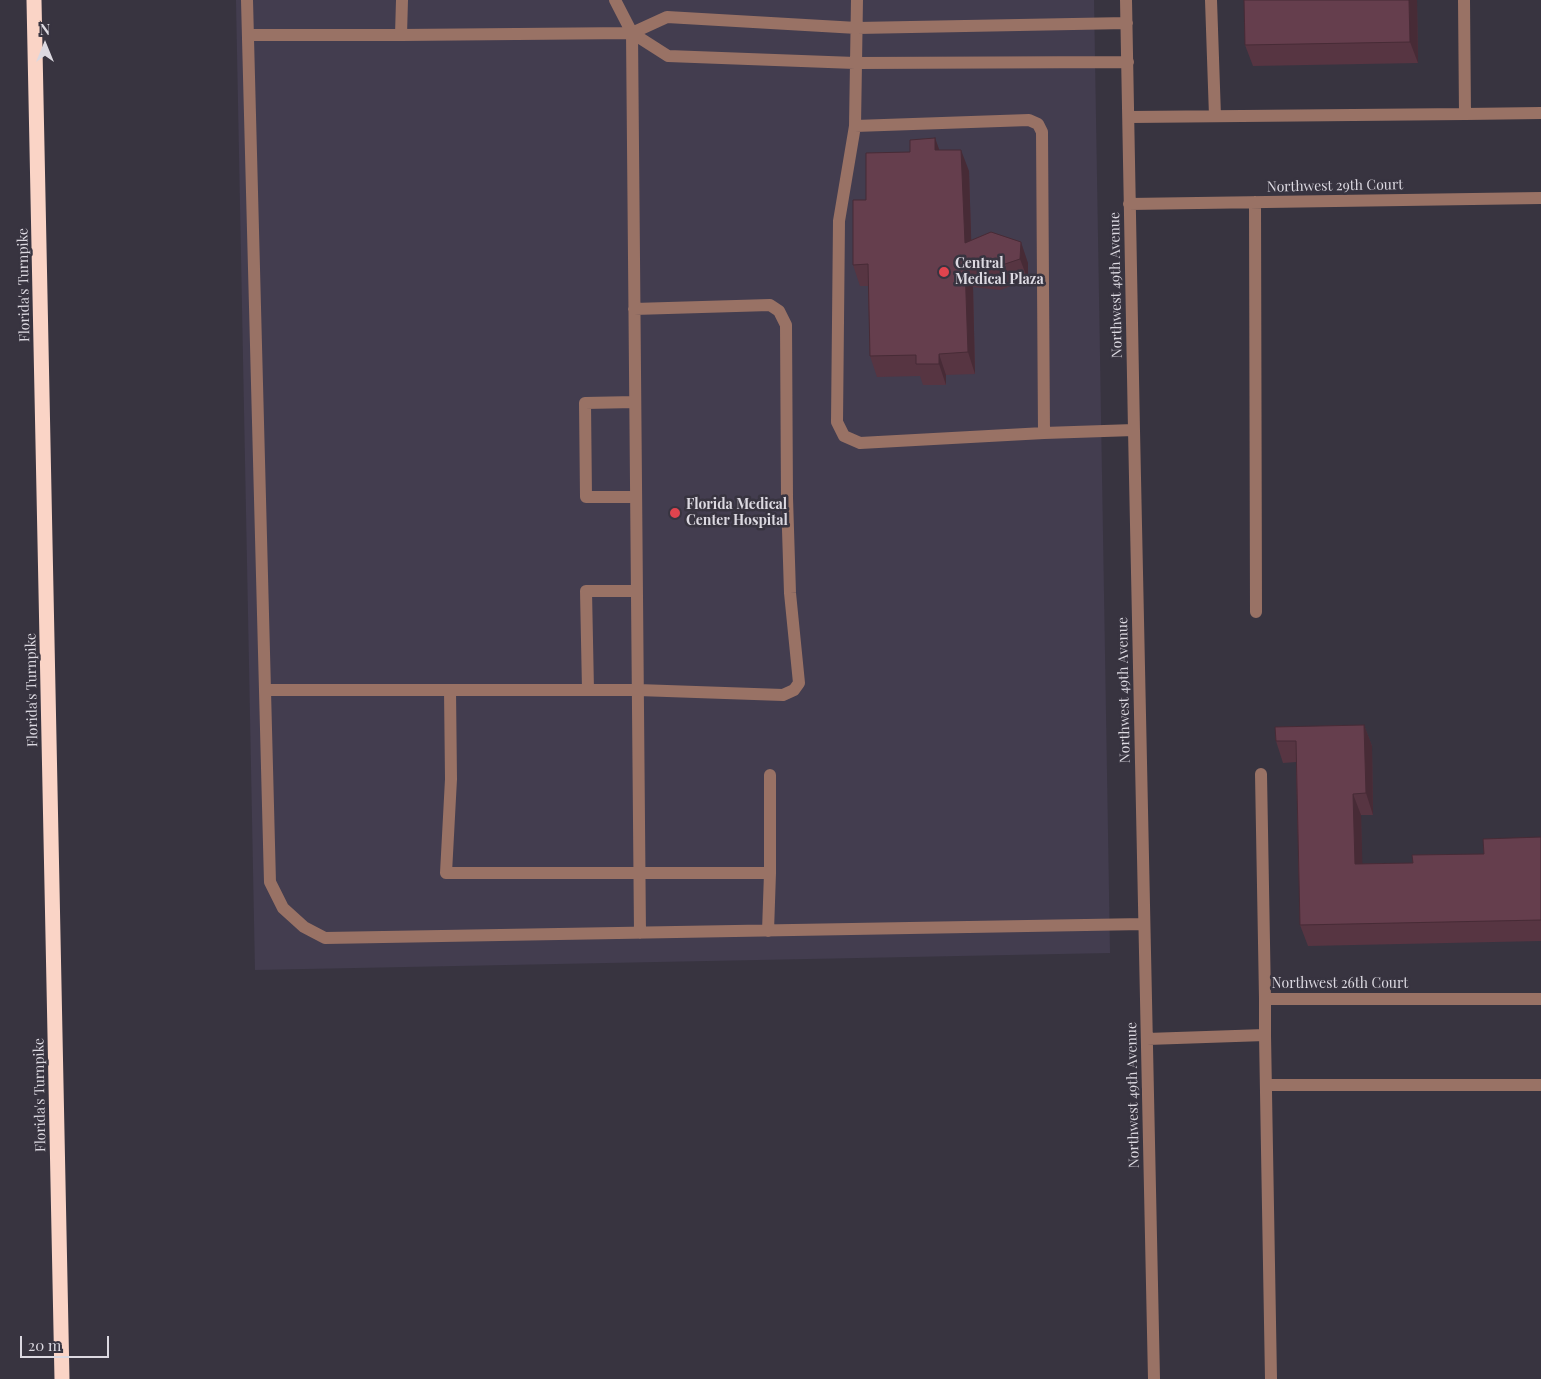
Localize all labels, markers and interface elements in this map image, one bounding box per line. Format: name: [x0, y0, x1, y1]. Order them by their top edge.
north arrow: [20, 20, 70, 70]
text: N: [40, 20, 50, 39]
street label: Northwest 29th Court: [1267, 176, 1403, 196]
street label: Northwest 49th Avenue: [1106, 212, 1126, 358]
street label: Florida's Turnpike: [15, 228, 33, 342]
place label: Central Medical Plaza: [955, 256, 1044, 288]
marker: Central Medical Plaza: [937, 265, 951, 279]
place label: Florida Medical Center Hospital: [686, 497, 788, 530]
marker: Florida Medical Center Hospital: [668, 506, 682, 520]
street label: Northwest 49th Avenue: [1114, 617, 1134, 763]
street label: Florida's Turnpike: [23, 633, 41, 747]
street label: Northwest 26th Court: [1272, 976, 1408, 992]
street label: Northwest 49th Avenue: [1123, 1022, 1143, 1168]
street label: Florida's Turnpike: [31, 1038, 49, 1152]
scale bar: [22, 1326, 111, 1358]
text: 20 m: [28, 1335, 61, 1355]

